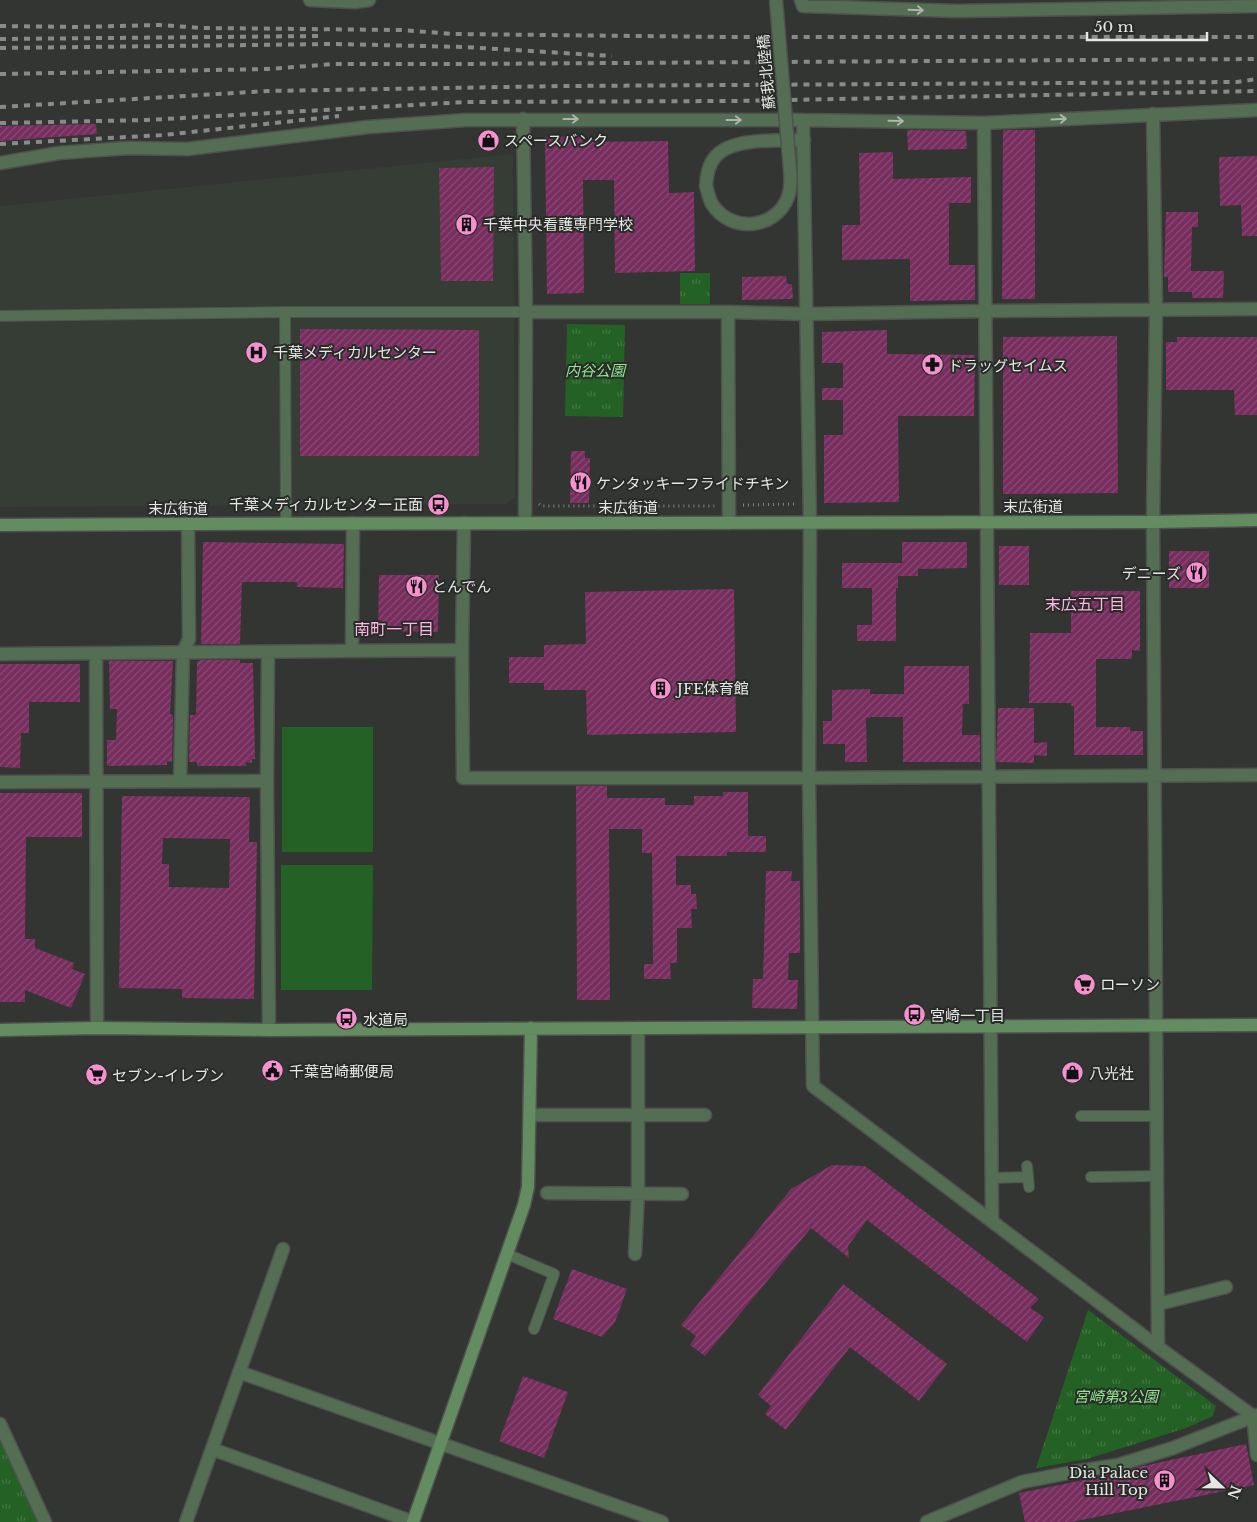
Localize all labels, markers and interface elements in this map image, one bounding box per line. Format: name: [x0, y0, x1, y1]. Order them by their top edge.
one-way arrow: [907, 5, 923, 14]
scale bar: [1087, 10, 1207, 42]
text: 50 m: [1094, 17, 1134, 36]
street label: 蘇我北陸橋: [753, 34, 779, 110]
one-way arrow: [563, 114, 579, 124]
one-way arrow: [1051, 114, 1067, 123]
one-way arrow: [726, 115, 742, 125]
one-way arrow: [888, 116, 904, 126]
shop icon: スペースバンク: [476, 128, 500, 152]
place label: スペースバンク: [504, 131, 608, 150]
building icon: 千葉中央看護専門学校: [455, 212, 479, 236]
place label: 千葉中央看護専門学校: [483, 215, 633, 234]
hospital icon: 千葉メディカルセンター: [245, 340, 269, 364]
place label: 千葉メディカルセンター: [273, 343, 437, 362]
pharmacy icon: ドラッグセイムス: [920, 353, 944, 377]
place label: ドラッグセイムス: [948, 356, 1068, 375]
park label: 内谷公園: [565, 361, 627, 380]
restaurant icon: ケンタッキーフライドチキン: [568, 471, 592, 495]
place label: ケンタッキーフライドチキン: [596, 474, 789, 493]
bus stop icon: 千葉メディカルセンター正面: [427, 492, 451, 516]
place label: 千葉メディカルセンター正面: [229, 495, 423, 514]
street label: 末広街道: [1003, 497, 1063, 516]
street label: 末広街道: [598, 498, 658, 517]
street label: 末広街道: [148, 499, 208, 518]
restaurant icon: デニーズ: [1185, 561, 1209, 585]
place label: デニーズ: [1122, 564, 1181, 583]
restaurant icon: とんでん: [404, 574, 428, 598]
place label: とんでん: [432, 577, 491, 596]
district label: 末広五丁目: [1045, 594, 1125, 614]
district label: 南町一丁目: [354, 619, 434, 639]
building icon: JFE体育館: [649, 676, 673, 700]
place label: JFE体育館: [675, 679, 749, 698]
supermarket icon: ローソン: [1072, 972, 1096, 996]
place label: ローソン: [1100, 975, 1160, 994]
bus stop icon: 宮崎一丁目: [902, 1003, 926, 1027]
place label: 宮崎一丁目: [930, 1006, 1005, 1025]
bus stop icon: 水道局: [335, 1007, 359, 1031]
place label: 水道局: [363, 1010, 408, 1029]
public building icon: 千葉宮崎郵便局: [261, 1059, 285, 1083]
shop icon: 八光社: [1061, 1061, 1085, 1085]
place label: 千葉宮崎郵便局: [289, 1062, 394, 1081]
supermarket icon: セブン-イレブン: [84, 1063, 108, 1087]
place label: 八光社: [1089, 1064, 1134, 1083]
place label: セブン-イレブン: [112, 1066, 224, 1085]
park label: 宮崎第3公園: [1074, 1387, 1160, 1406]
north arrow: [1197, 1462, 1247, 1512]
place label: Dia Palace Hill Top: [1069, 1463, 1148, 1499]
building icon: Dia Palace Hill Top: [1152, 1469, 1176, 1493]
text: N: [1223, 1482, 1245, 1501]

